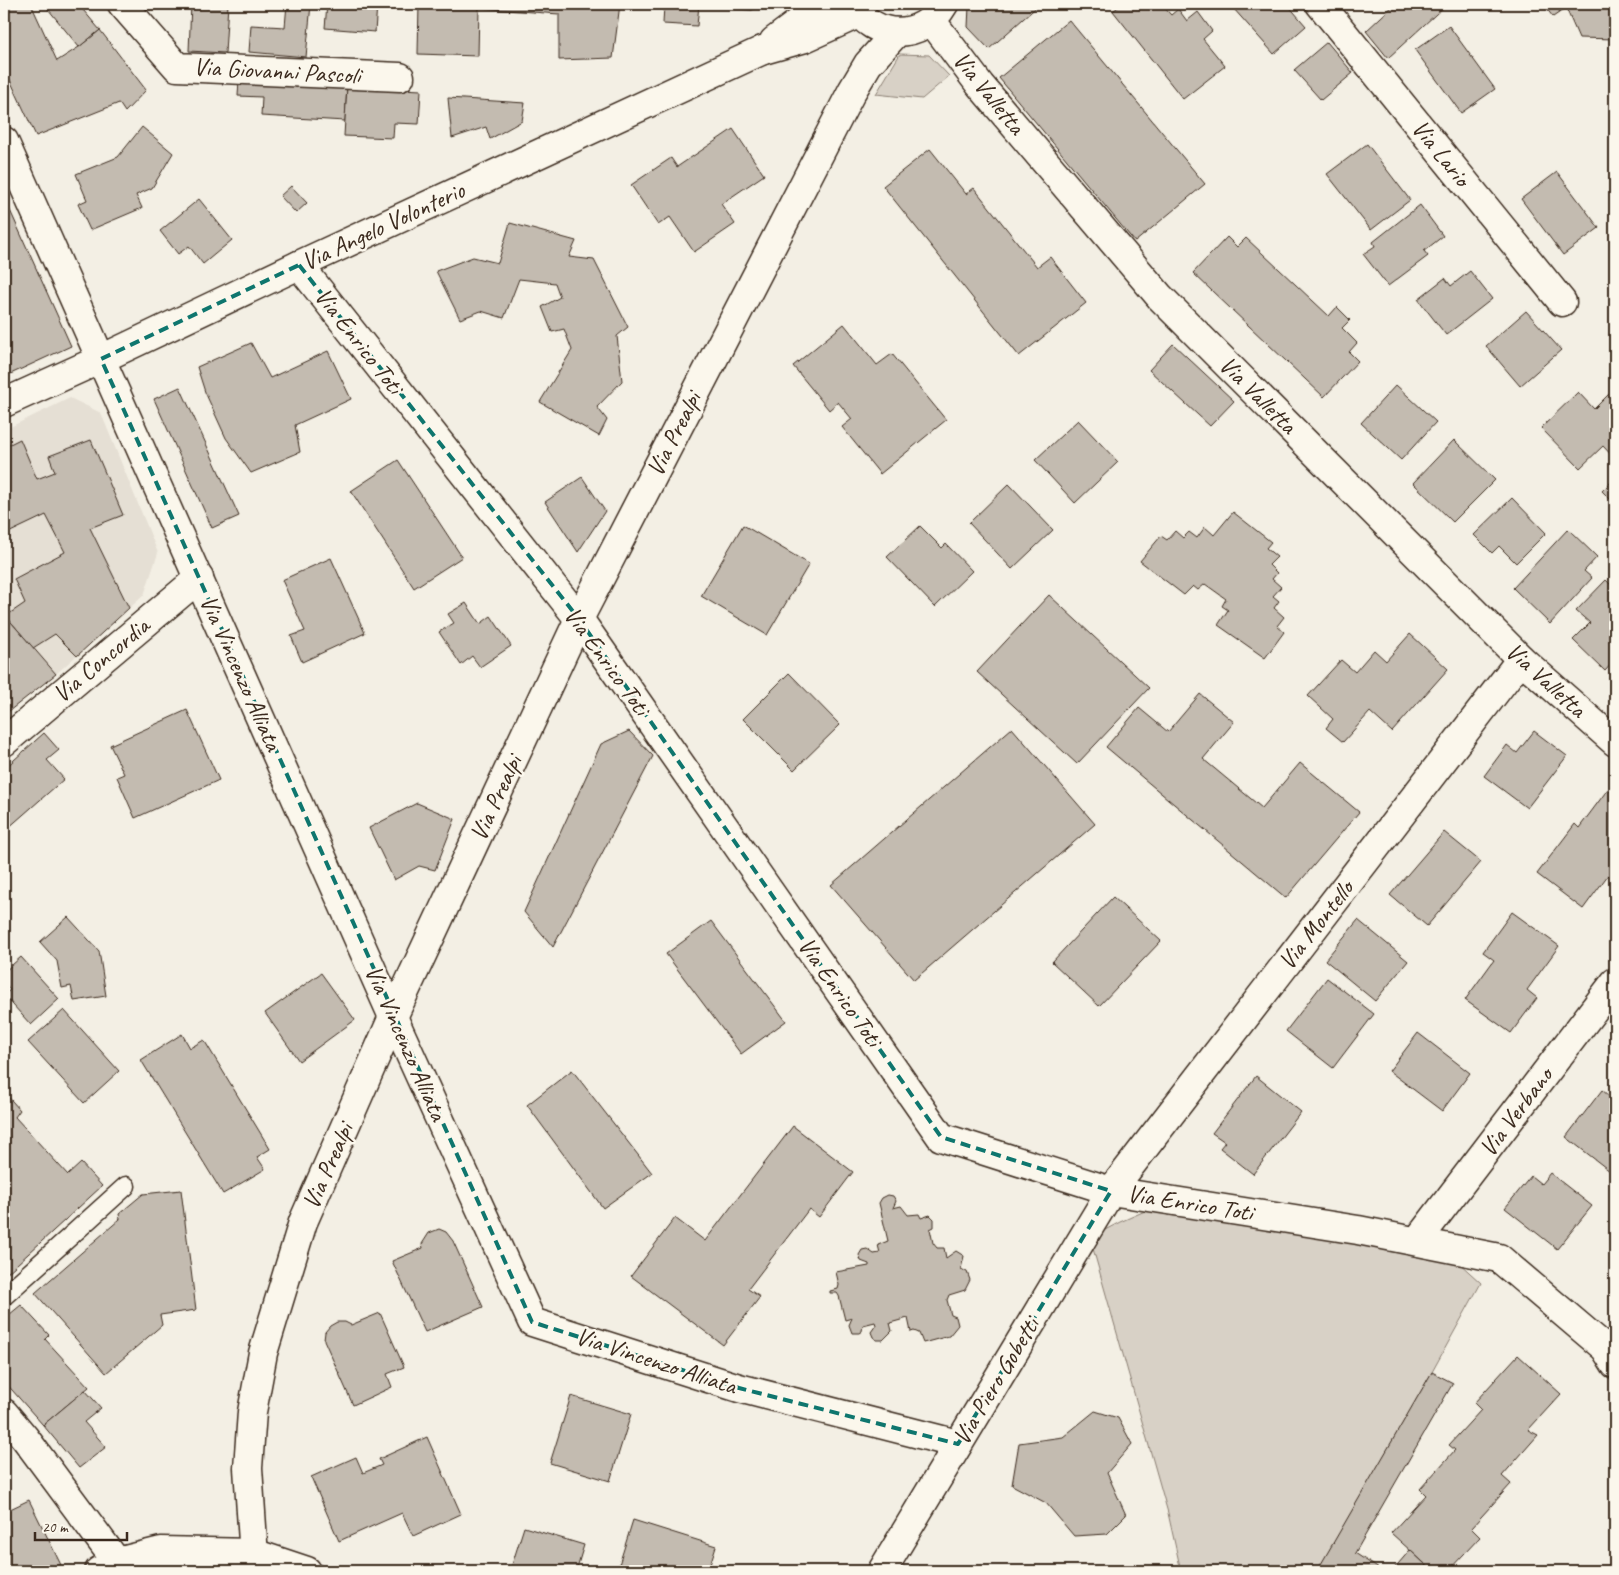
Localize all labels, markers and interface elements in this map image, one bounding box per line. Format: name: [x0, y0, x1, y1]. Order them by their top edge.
street label: Via Valletta: [946, 45, 1033, 143]
street label: Via Giovanni Pascoli: [193, 51, 365, 92]
street label: Via Lario: [1404, 113, 1480, 195]
street label: Via Angelo Volonterio: [296, 174, 471, 278]
street label: Via Enrico Toti: [307, 281, 413, 403]
street label: Via Valletta: [1212, 349, 1305, 442]
street label: Via Prealpi: [639, 383, 710, 482]
street label: Via Vincenzo Alliata: [192, 590, 290, 758]
street label: Via Enrico Toti: [557, 600, 659, 724]
street label: Via Concordia: [46, 609, 158, 710]
street label: Via Valletta: [1499, 635, 1594, 726]
street label: Via Prealpi: [462, 747, 531, 846]
street label: Via Montello: [1271, 871, 1363, 976]
street label: Via Enrico Toti: [791, 931, 891, 1056]
street label: Via Vincenzo Alliata: [357, 960, 455, 1128]
street label: Via Verbano: [1472, 1059, 1562, 1163]
street label: Via Prealpi: [295, 1115, 362, 1214]
street label: Via Enrico Toti: [1125, 1177, 1258, 1229]
street label: Via Piero Gobetti: [945, 1309, 1048, 1451]
street label: Via Vincenzo Alliata: [572, 1320, 742, 1403]
scale bar: [35, 1510, 128, 1542]
text: 20 m: [42, 1518, 69, 1537]

